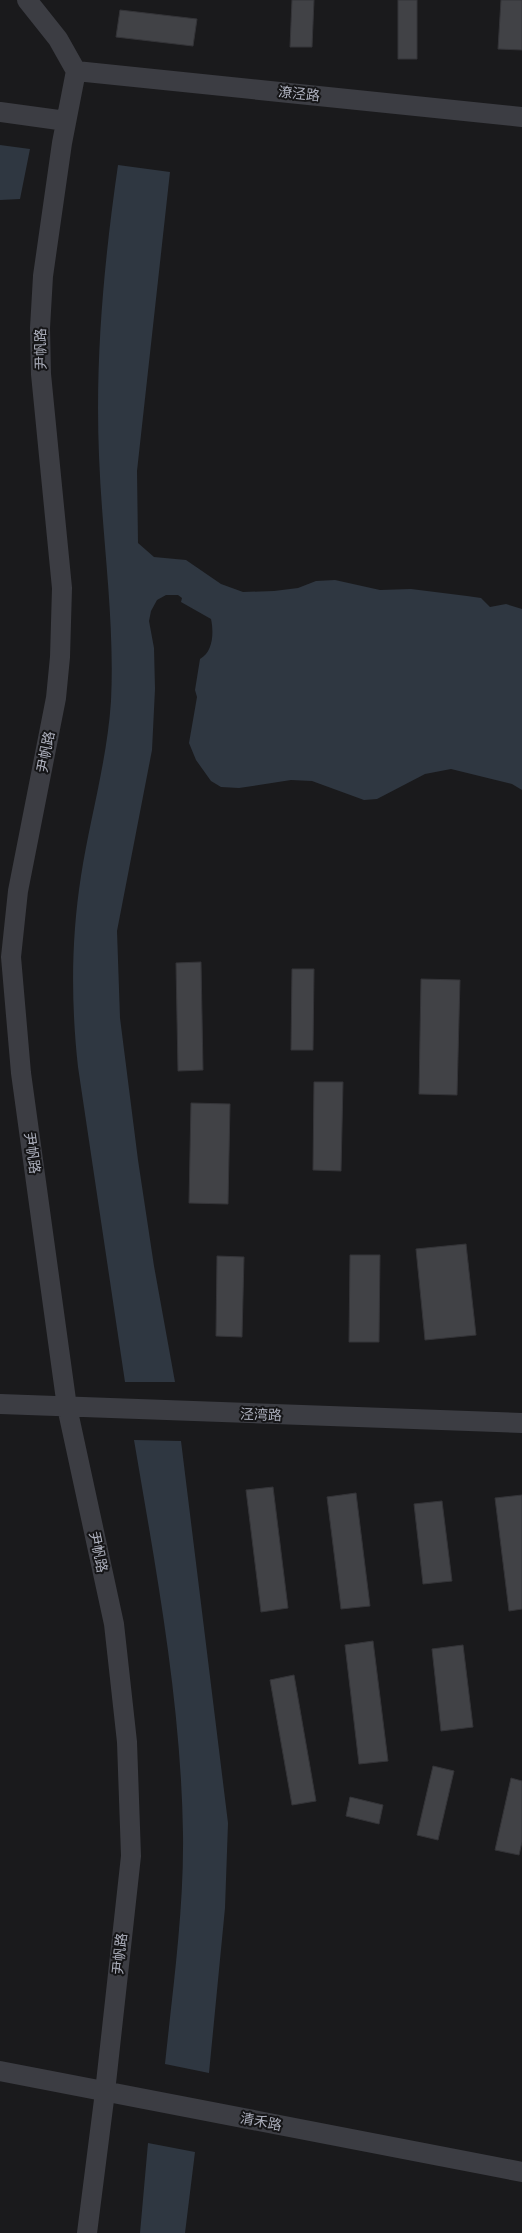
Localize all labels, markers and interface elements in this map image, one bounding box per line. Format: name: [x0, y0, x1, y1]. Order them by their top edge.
street label: 潦泾路: [277, 83, 321, 105]
street label: 尹帆路: [32, 328, 50, 370]
street label: 尹帆路: [34, 730, 58, 774]
street label: 尹帆路: [21, 1131, 43, 1175]
street label: 泾湾路: [240, 1406, 282, 1424]
street label: 尹帆路: [85, 1530, 111, 1574]
street label: 尹帆路: [109, 1932, 131, 1976]
street label: 清禾路: [239, 2110, 283, 2134]

